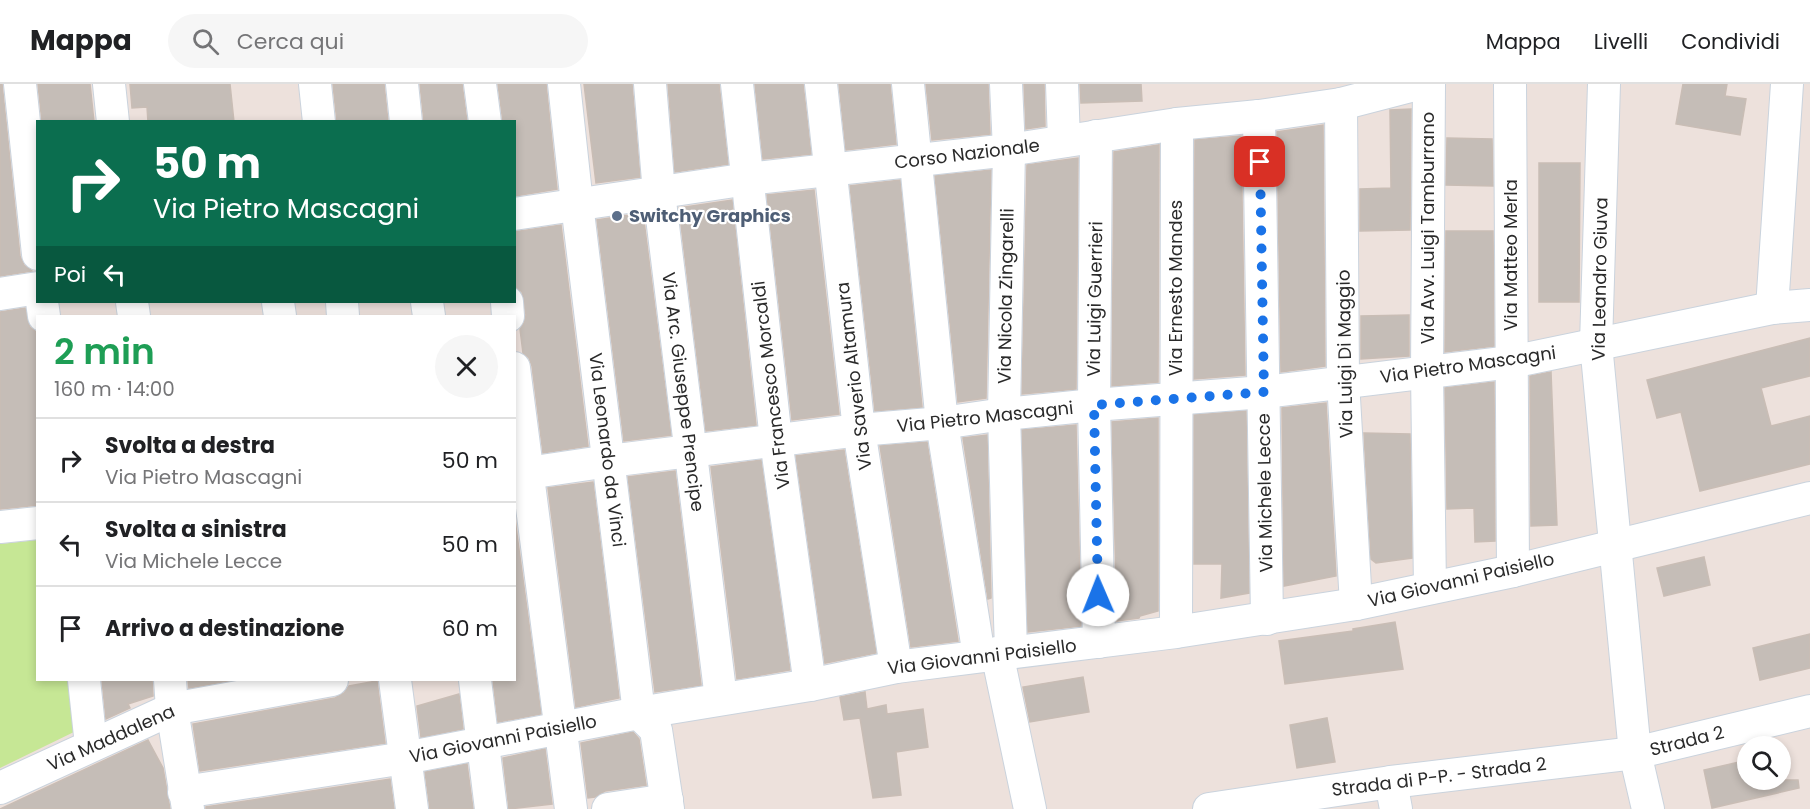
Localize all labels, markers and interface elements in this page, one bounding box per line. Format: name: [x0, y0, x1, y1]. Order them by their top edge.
search box: [168, 14, 588, 68]
text: Mappa: [30, 21, 132, 60]
icon: search: [189, 25, 222, 58]
text: Cerca qui: [237, 26, 344, 57]
text: Mappa: [1486, 27, 1561, 56]
text: Livelli: [1594, 27, 1648, 56]
text: Condividi: [1681, 27, 1780, 56]
street label: Via Avv. Luigi Tamburrano: [1415, 112, 1440, 344]
street label: Corso Nazionale: [893, 132, 1041, 175]
text: 50 m: [153, 134, 261, 193]
pin: [1234, 136, 1285, 187]
icon: right: [54, 144, 132, 222]
icon: arrive: [1243, 145, 1276, 178]
street label: Via Matteo Merla: [1498, 179, 1523, 331]
text: Via Pietro Mascagni: [153, 190, 419, 227]
street label: Via Leandro Giuva: [1586, 197, 1613, 361]
street label: Via Ernesto Mandes: [1163, 200, 1188, 376]
place label: Switchy Graphics: [629, 203, 791, 228]
street label: Via Nicola Zingarelli: [991, 208, 1020, 384]
marker: Switchy Graphics: [610, 209, 624, 223]
street label: Via Luigi Guerrieri: [1081, 221, 1108, 377]
icon: left: [98, 258, 131, 291]
text: Poi: [54, 259, 86, 290]
street label: Via Luigi Di Maggio: [1331, 269, 1358, 439]
street label: Via Arc. Giuseppe Prencipe: [656, 271, 711, 513]
street label: Via Francesco Morcaldi: [745, 279, 796, 491]
street label: Via Saverio Altamura: [830, 281, 877, 472]
text: 2 min: [54, 326, 155, 377]
button: close: [435, 335, 498, 398]
street label: Via Pietro Mascagni: [1378, 340, 1558, 389]
street label: Via Leonardo da Vinci: [583, 351, 632, 549]
text: 160 m · 14:00: [54, 375, 175, 403]
street label: Via Pietro Mascagni: [895, 395, 1074, 438]
street label: Via Michele Lecce: [1251, 413, 1278, 573]
text: Svolta a destra: [105, 430, 275, 461]
icon: right: [54, 444, 87, 477]
text: 50 m: [442, 445, 498, 476]
text: Via Pietro Mascagni: [105, 463, 302, 491]
text: Svolta a sinistra: [105, 514, 287, 545]
icon: left: [54, 528, 87, 561]
text: 50 m: [442, 529, 498, 560]
street label: Via Giovanni Paisiello: [1365, 546, 1556, 613]
text: Via Michele Lecce: [105, 547, 282, 575]
position arrow: [1066, 563, 1130, 627]
icon: arrive: [54, 612, 87, 645]
text: Arrivo a destinazione: [105, 613, 344, 644]
text: 60 m: [442, 613, 498, 644]
street label: Via Giovanni Paisiello: [886, 632, 1078, 681]
street label: Via Maddalena: [43, 698, 178, 777]
street label: Via Giovanni Paisiello: [407, 708, 599, 769]
street label: Strada 2: [1647, 719, 1727, 762]
map controls: [1737, 736, 1791, 790]
button: search: [1737, 736, 1791, 790]
street label: Strada di P-P. - Strada 2: [1330, 751, 1548, 802]

